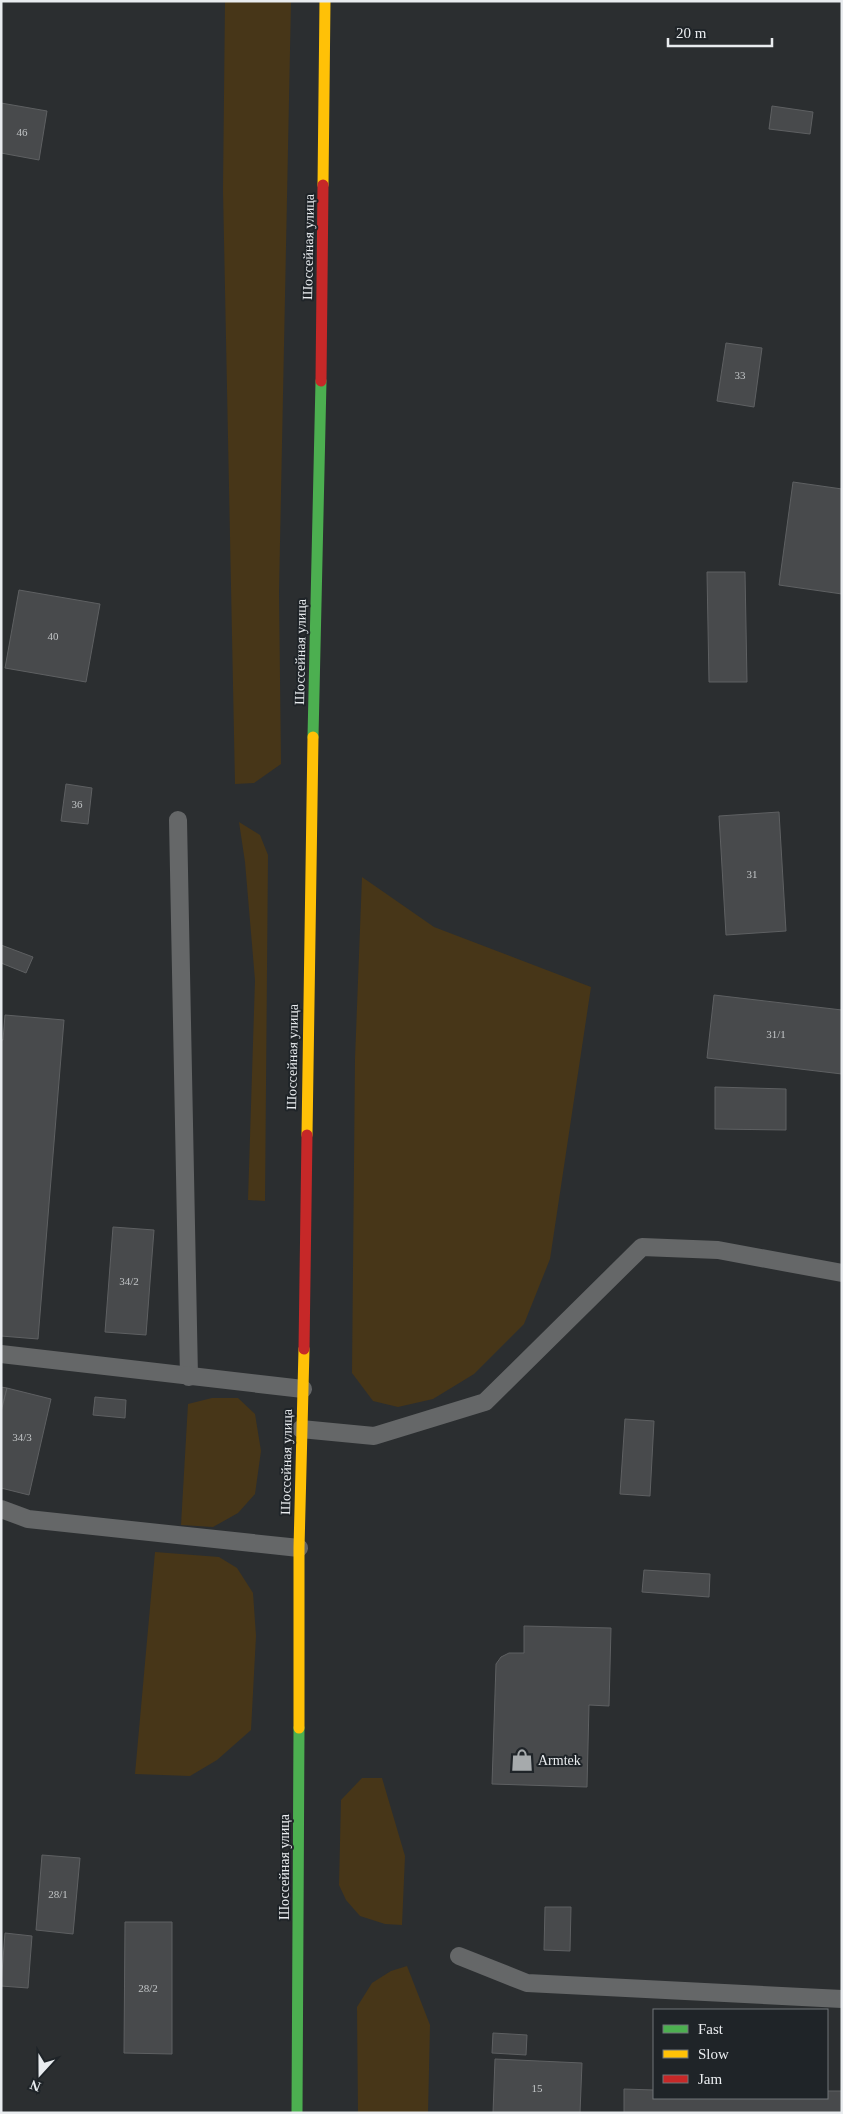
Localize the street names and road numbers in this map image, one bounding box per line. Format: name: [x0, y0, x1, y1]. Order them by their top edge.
street label: Шоссейная улица: [300, 193, 317, 300]
street label: Шоссейная улица: [292, 598, 309, 705]
street label: Шоссейная улица: [284, 1003, 301, 1110]
street label: Шоссейная улица: [278, 1408, 295, 1515]
street label: Шоссейная улица: [277, 1813, 292, 1920]

